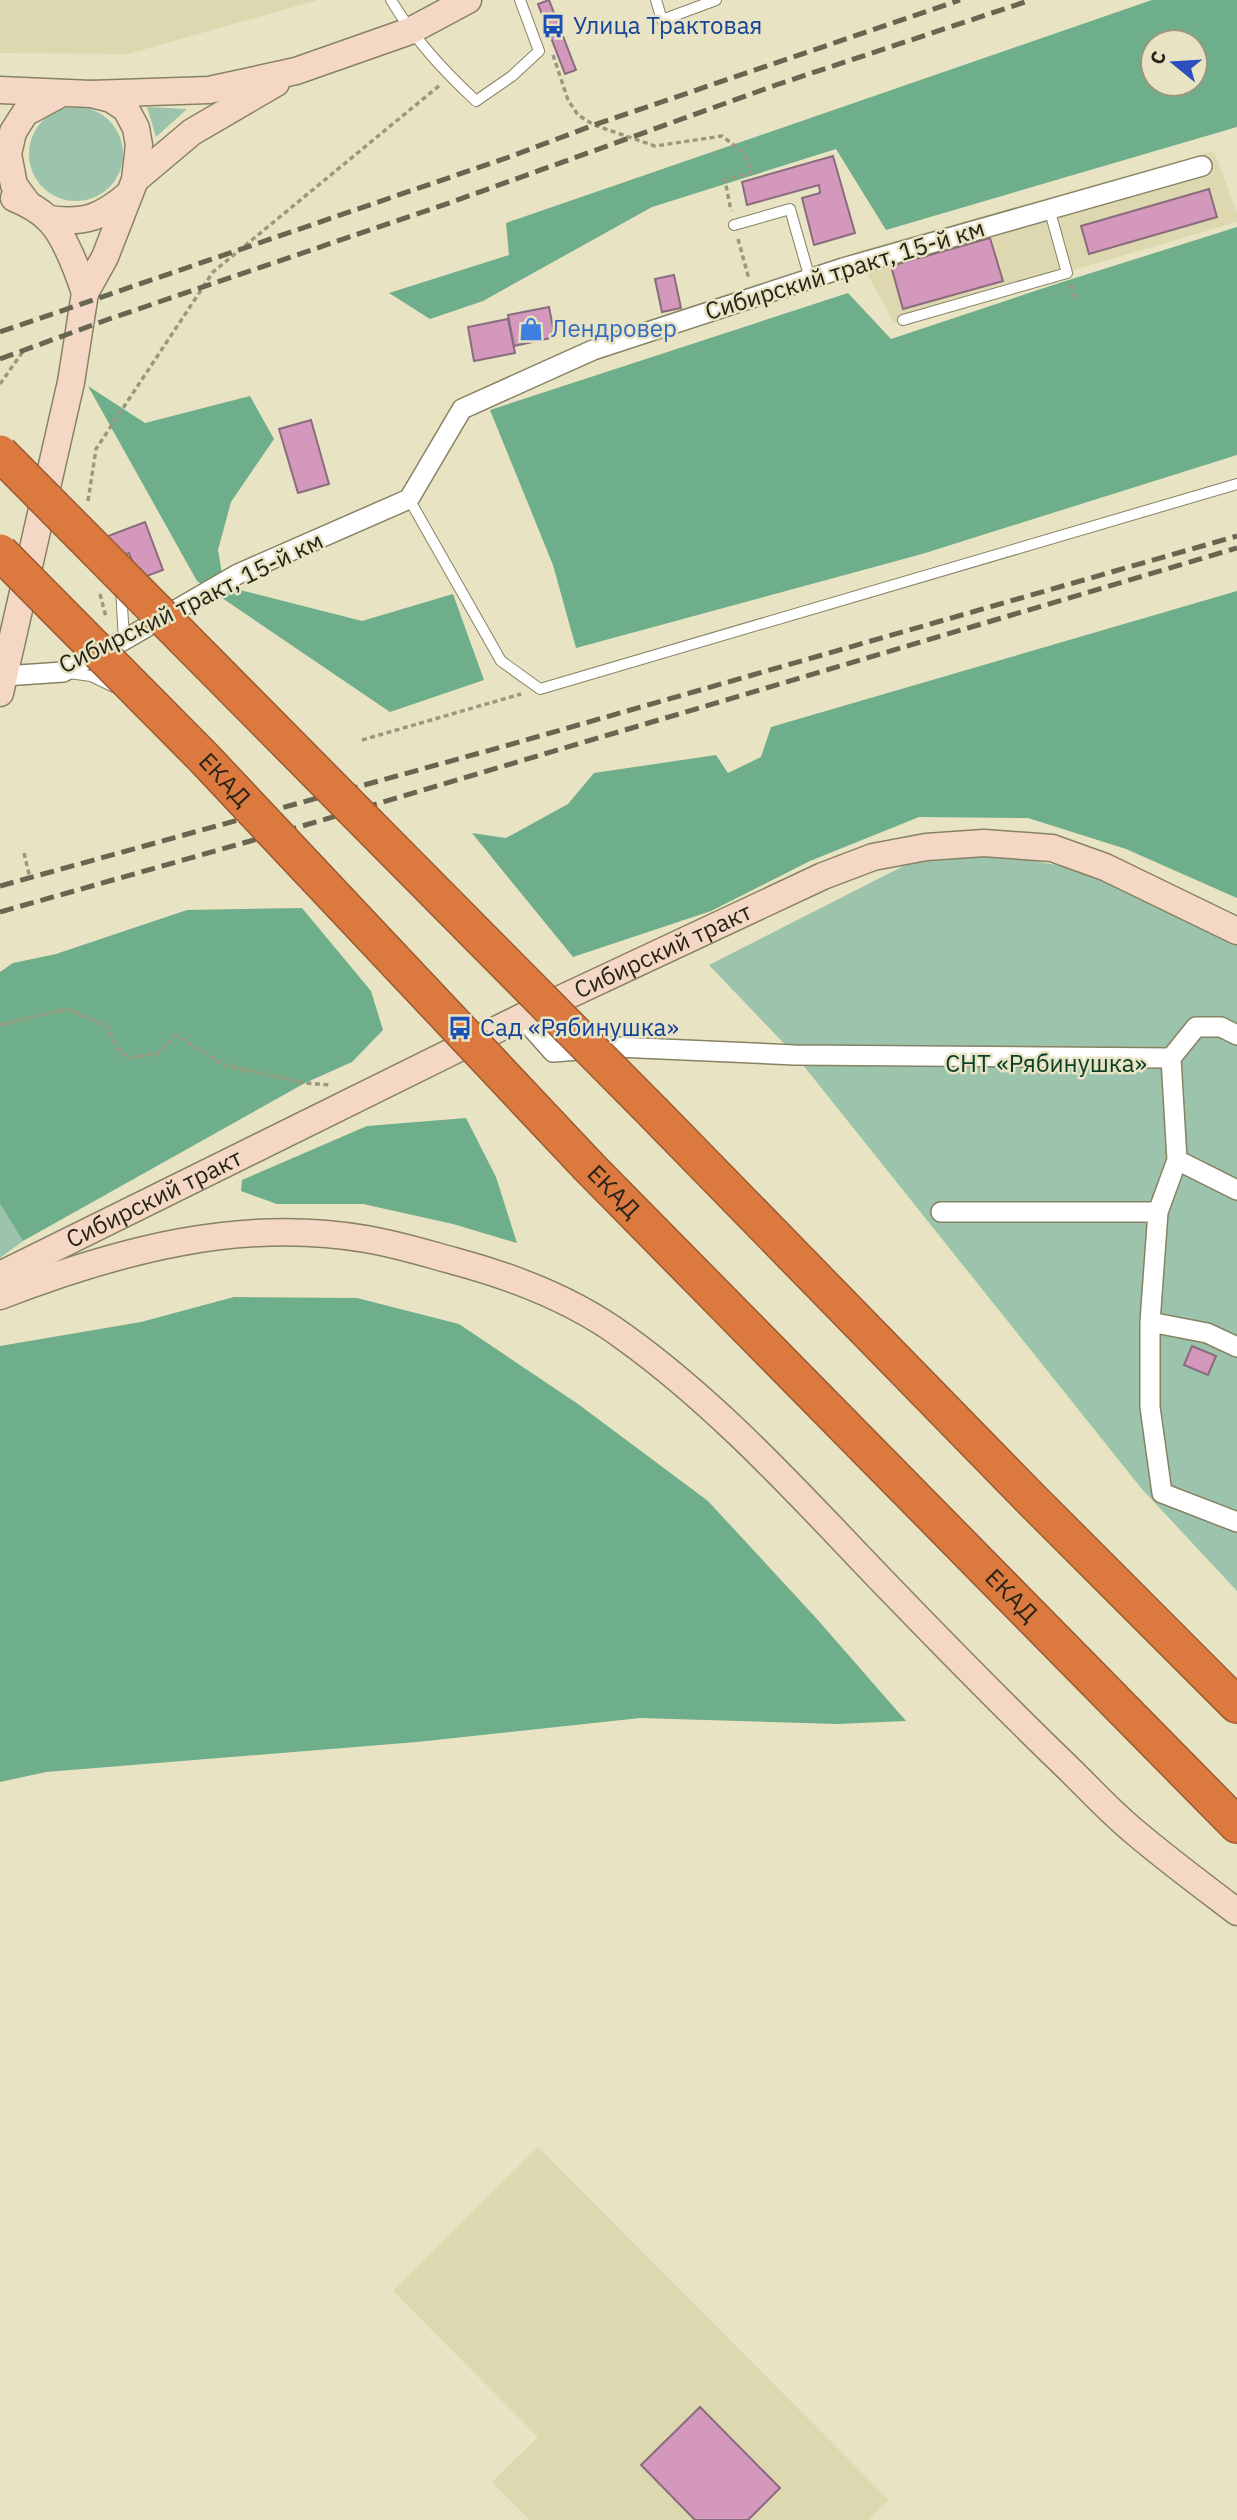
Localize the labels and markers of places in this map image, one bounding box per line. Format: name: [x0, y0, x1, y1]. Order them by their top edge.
place label: Улица Трактовая: [573, 9, 762, 41]
bus stop icon: Улица Трактовая: [539, 12, 567, 40]
place label: Лендровер: [551, 312, 677, 344]
shop icon: Лендровер: [517, 315, 545, 343]
place label: Сад «Рябинушка»: [480, 1011, 679, 1043]
bus stop icon: Сад «Рябинушка»: [446, 1014, 474, 1042]

